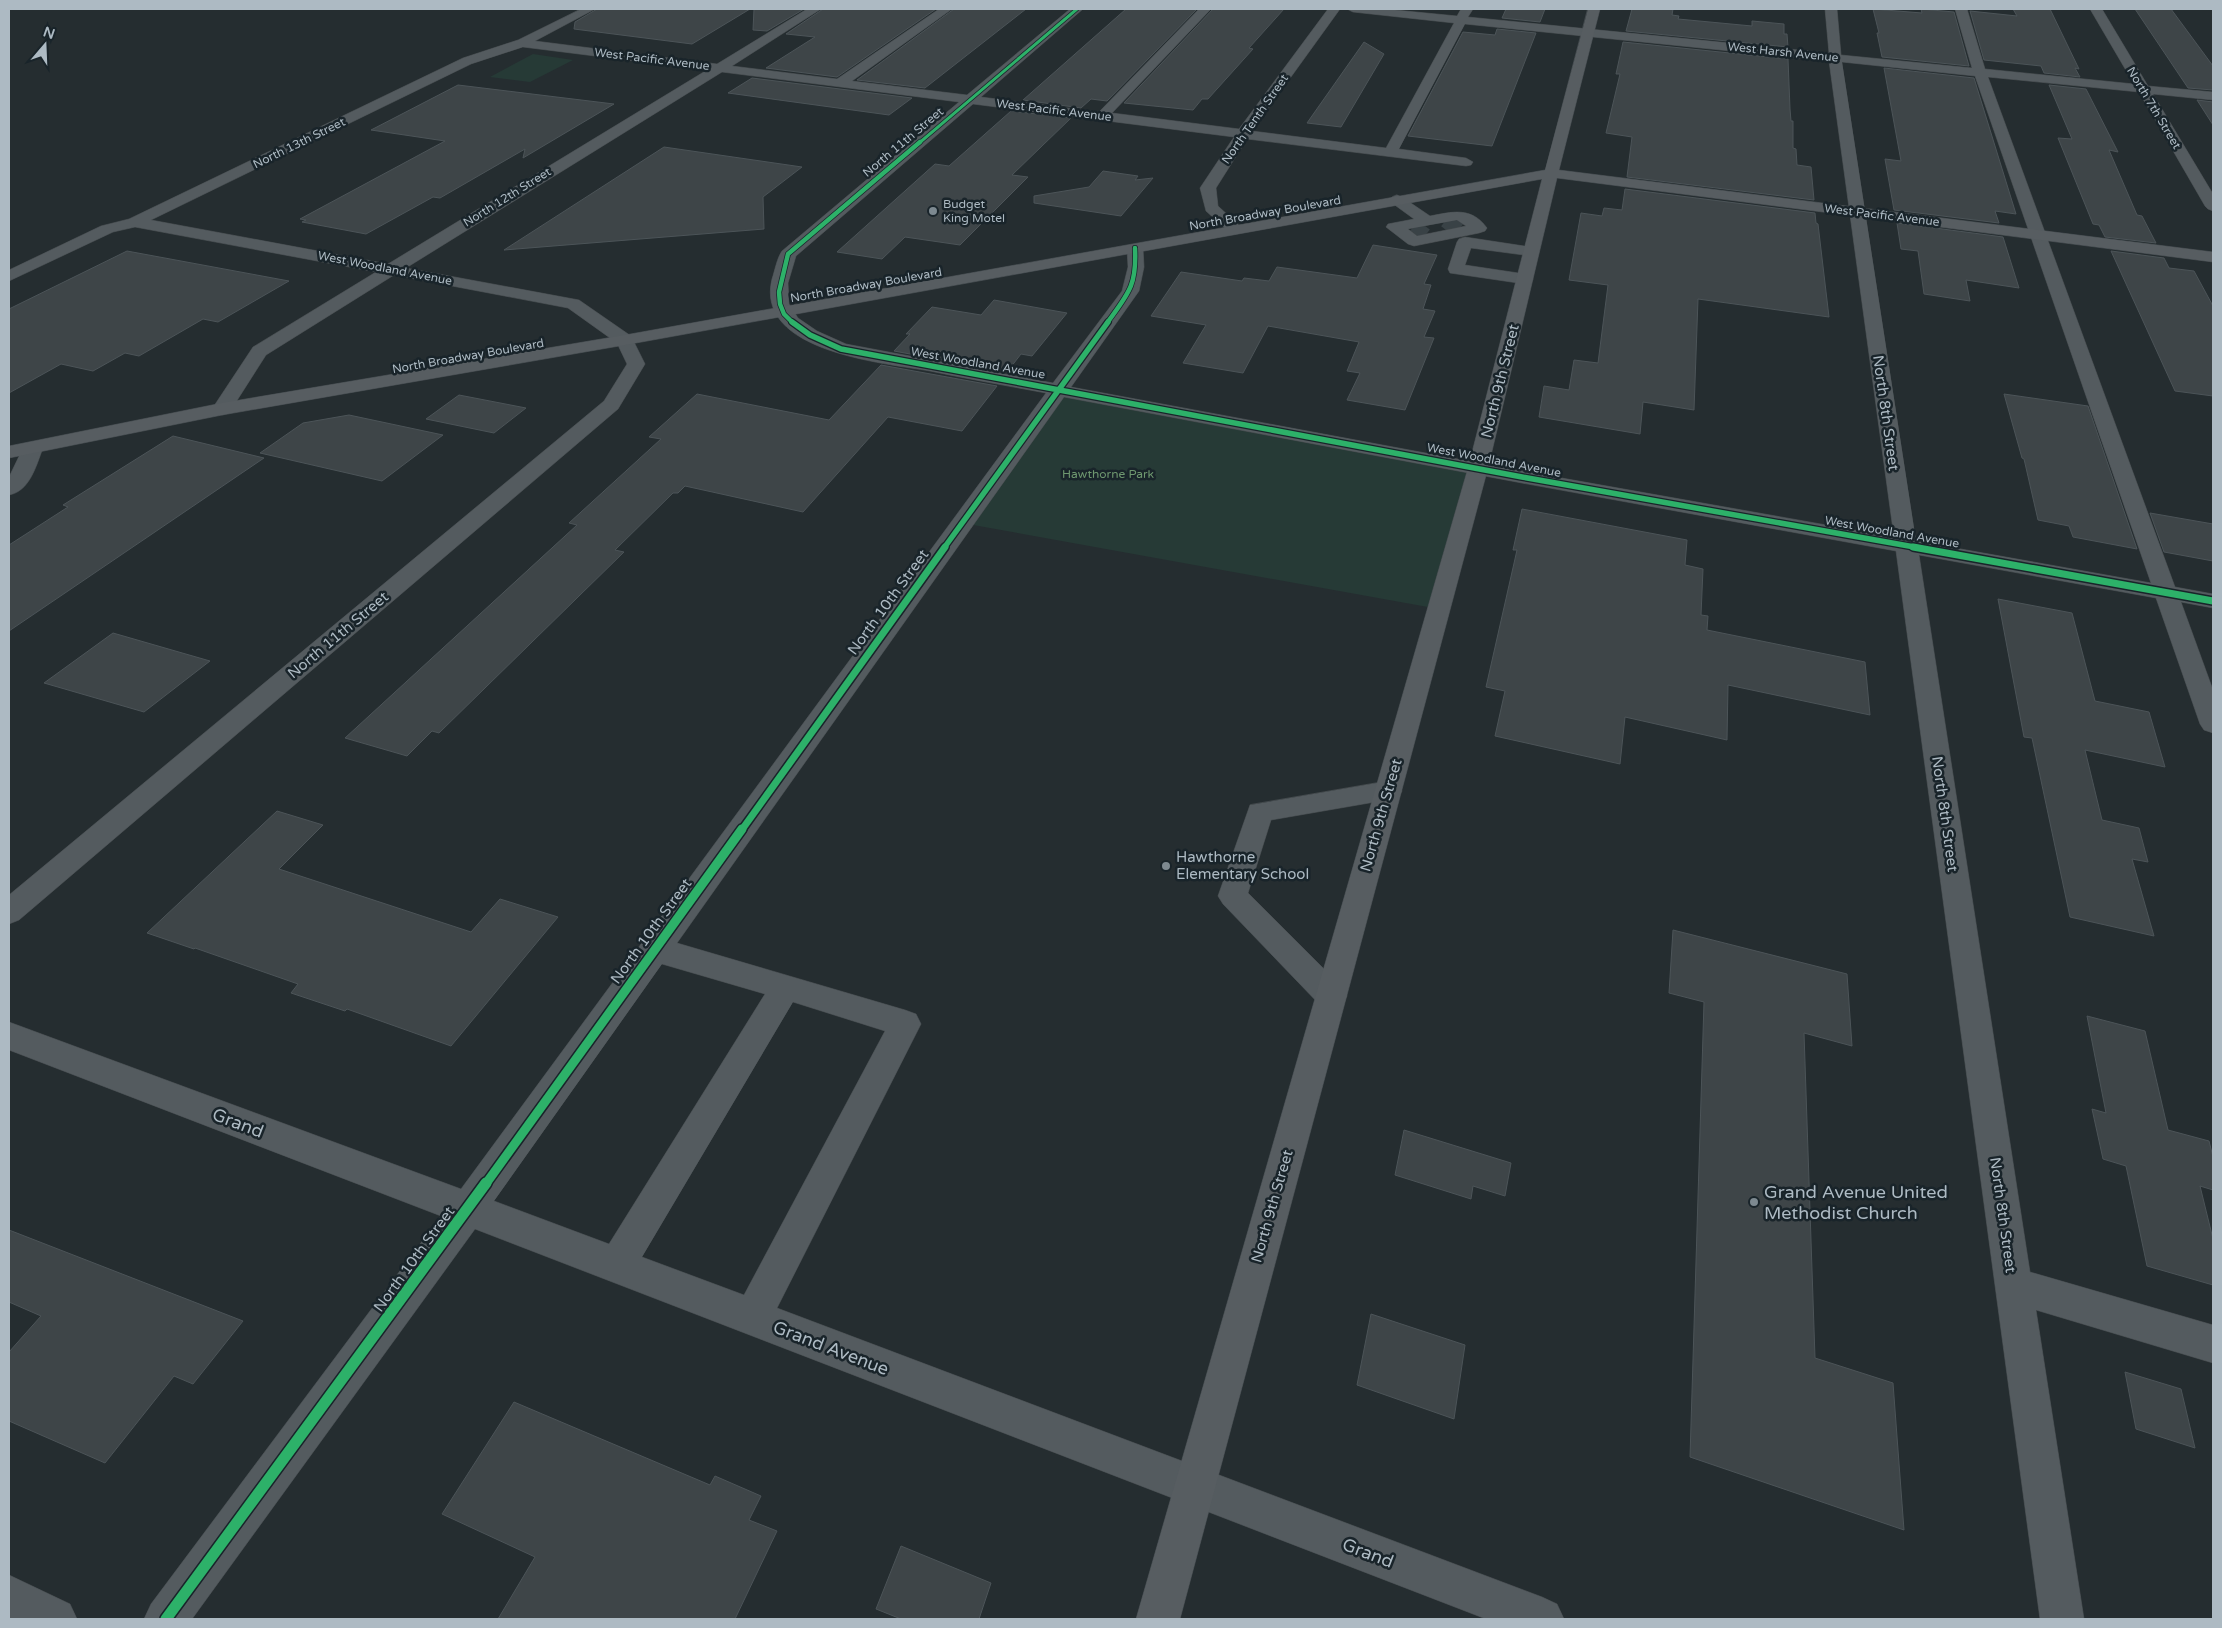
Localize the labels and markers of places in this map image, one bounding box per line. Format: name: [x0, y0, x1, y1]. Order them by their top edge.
place label: Budget King Motel: [943, 197, 1005, 225]
marker: Budget King Motel: [927, 205, 939, 217]
place label: Hawthorne Elementary School: [1176, 848, 1309, 883]
marker: Hawthorne Elementary School: [1160, 860, 1172, 872]
place label: Grand Avenue United Methodist Church: [1764, 1181, 1948, 1224]
marker: Grand Avenue United Methodist Church: [1748, 1196, 1760, 1208]

